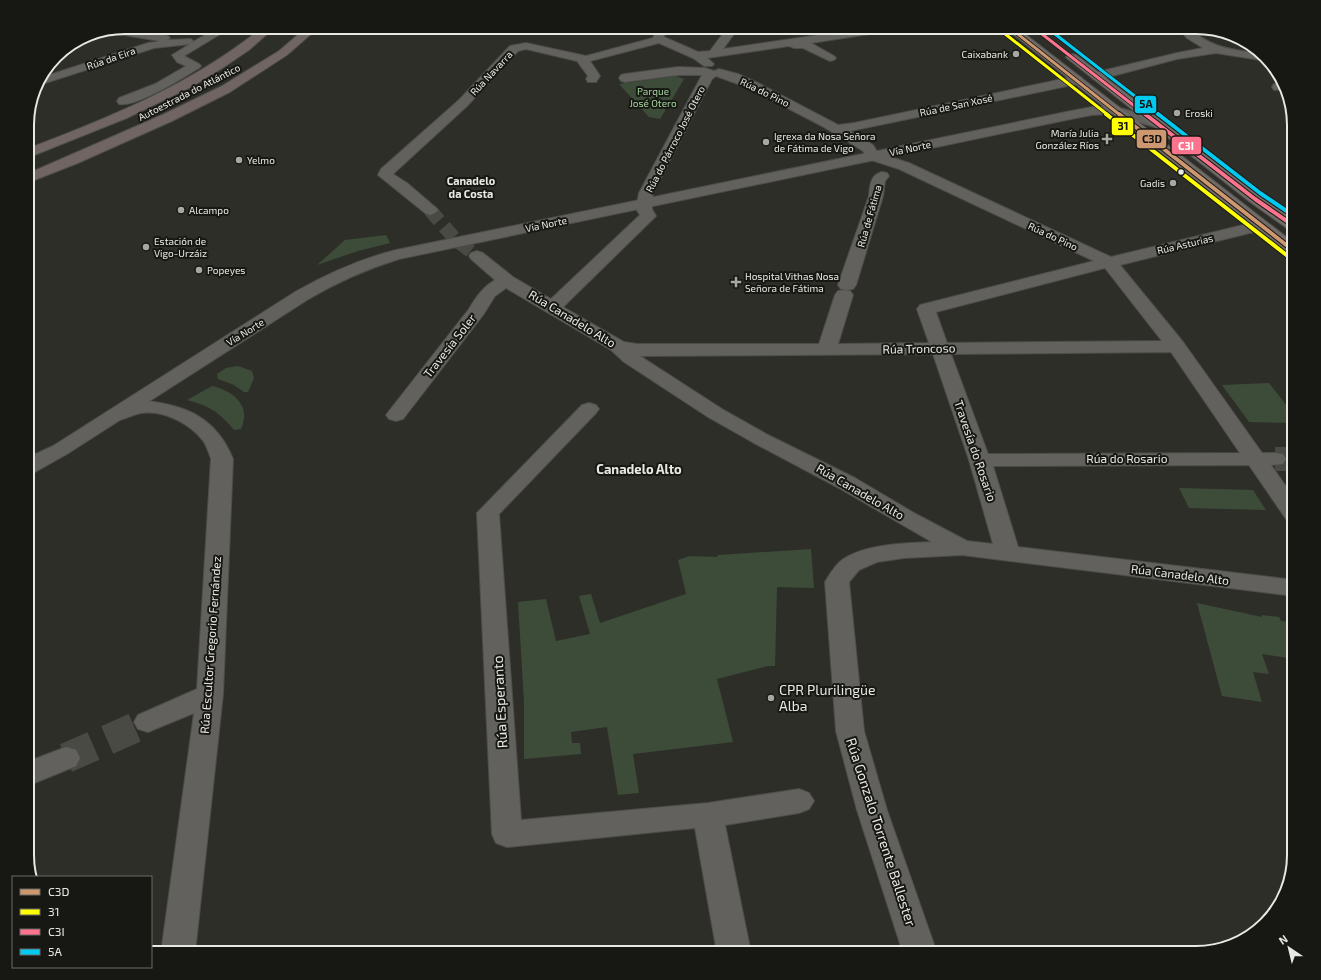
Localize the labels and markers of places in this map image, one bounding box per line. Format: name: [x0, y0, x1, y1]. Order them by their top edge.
place label: Caixabank: [961, 48, 1008, 60]
marker: Caixabank: [1011, 49, 1021, 59]
place label: Eroski: [1185, 107, 1213, 119]
marker: Eroski: [1172, 108, 1182, 118]
place label: María Julia González Ríos: [1036, 127, 1099, 151]
place label: Igrexa da Nosa Señora de Fátima de Vigo: [774, 130, 875, 154]
marker: María Julia González Ríos: [1102, 134, 1112, 144]
marker: Igrexa da Nosa Señora de Fátima de Vigo: [761, 137, 771, 147]
place label: Yelmo: [247, 154, 275, 166]
marker: Yelmo: [234, 155, 244, 165]
unlabelled marker: [1176, 167, 1186, 177]
place label: Gadis: [1140, 177, 1165, 189]
marker: Gadis: [1168, 178, 1178, 188]
place label: Alcampo: [189, 204, 229, 216]
marker: Alcampo: [176, 205, 186, 215]
place label: Estación de Vigo-Urzáiz: [154, 235, 207, 259]
marker: Estación de Vigo-Urzáiz: [141, 242, 151, 252]
place label: Popeyes: [207, 264, 245, 276]
marker: Popeyes: [194, 265, 204, 275]
place label: Hospital Vithas Nosa Señora de Fátima: [745, 270, 839, 294]
marker: Hospital Vithas Nosa Señora de Fátima: [730, 276, 742, 288]
place label: CPR Plurilingüe Alba: [779, 681, 876, 714]
marker: CPR Plurilingüe Alba: [766, 693, 776, 703]

